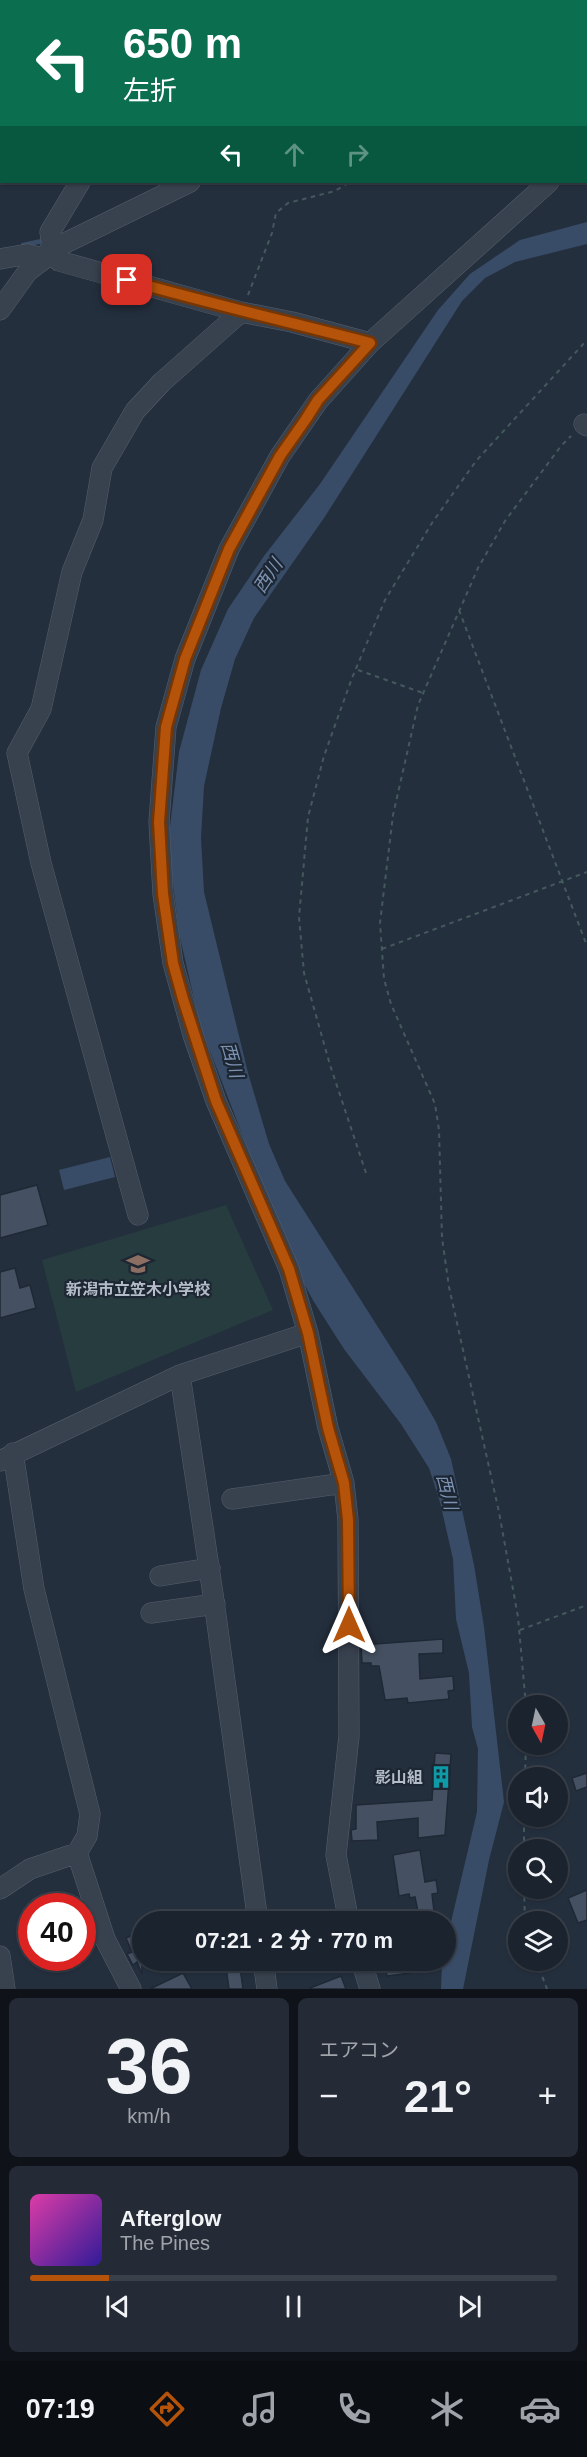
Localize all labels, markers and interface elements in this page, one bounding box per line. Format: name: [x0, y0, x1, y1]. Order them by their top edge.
text: 650 m: [123, 20, 242, 67]
icon: left: [24, 24, 102, 102]
text: 左折: [123, 76, 177, 106]
icon: left: [215, 138, 248, 171]
icon: ahead: [278, 138, 311, 171]
icon: right: [341, 138, 374, 171]
pin: [101, 254, 152, 305]
icon: arrive: [110, 263, 143, 296]
water label: 西川: [250, 554, 287, 597]
water label: 西川: [217, 1040, 247, 1082]
school or university icon: 新潟市立笠木小学校: [125, 1251, 151, 1277]
place label: 新潟市立笠木小学校: [66, 1281, 210, 1298]
water label: 西川: [433, 1472, 462, 1514]
position arrow: [317, 1593, 381, 1657]
north arrow: [508, 1695, 568, 1755]
map controls: [508, 1695, 568, 1971]
building icon: 影山組: [428, 1764, 454, 1790]
button: sound: [508, 1767, 568, 1827]
place label: 影山組: [375, 1769, 423, 1786]
button: search: [508, 1839, 568, 1899]
speed limit sign: 40: [18, 1893, 96, 1971]
button: layers: [508, 1911, 568, 1971]
text: 07:21 · 2 分 · 770 m: [195, 1928, 393, 1953]
text: 36: [106, 2022, 192, 2110]
text: エアコン: [319, 2039, 399, 2061]
text: 21°: [404, 2071, 472, 2122]
text: −: [319, 2077, 338, 2114]
text: +: [538, 2077, 557, 2114]
text: km/h: [127, 2105, 171, 2127]
text: Afterglow: [120, 2206, 221, 2231]
text: The Pines: [120, 2232, 210, 2254]
icon: previous: [101, 2290, 134, 2323]
icon: pause: [277, 2290, 310, 2323]
icon: next: [453, 2290, 486, 2323]
icon: directions: [146, 2388, 188, 2430]
icon: music: [239, 2388, 281, 2430]
icon: phone: [333, 2388, 375, 2430]
icon: climate: [426, 2388, 468, 2430]
icon: car: [519, 2388, 561, 2430]
text: 07:19: [26, 2394, 95, 2424]

